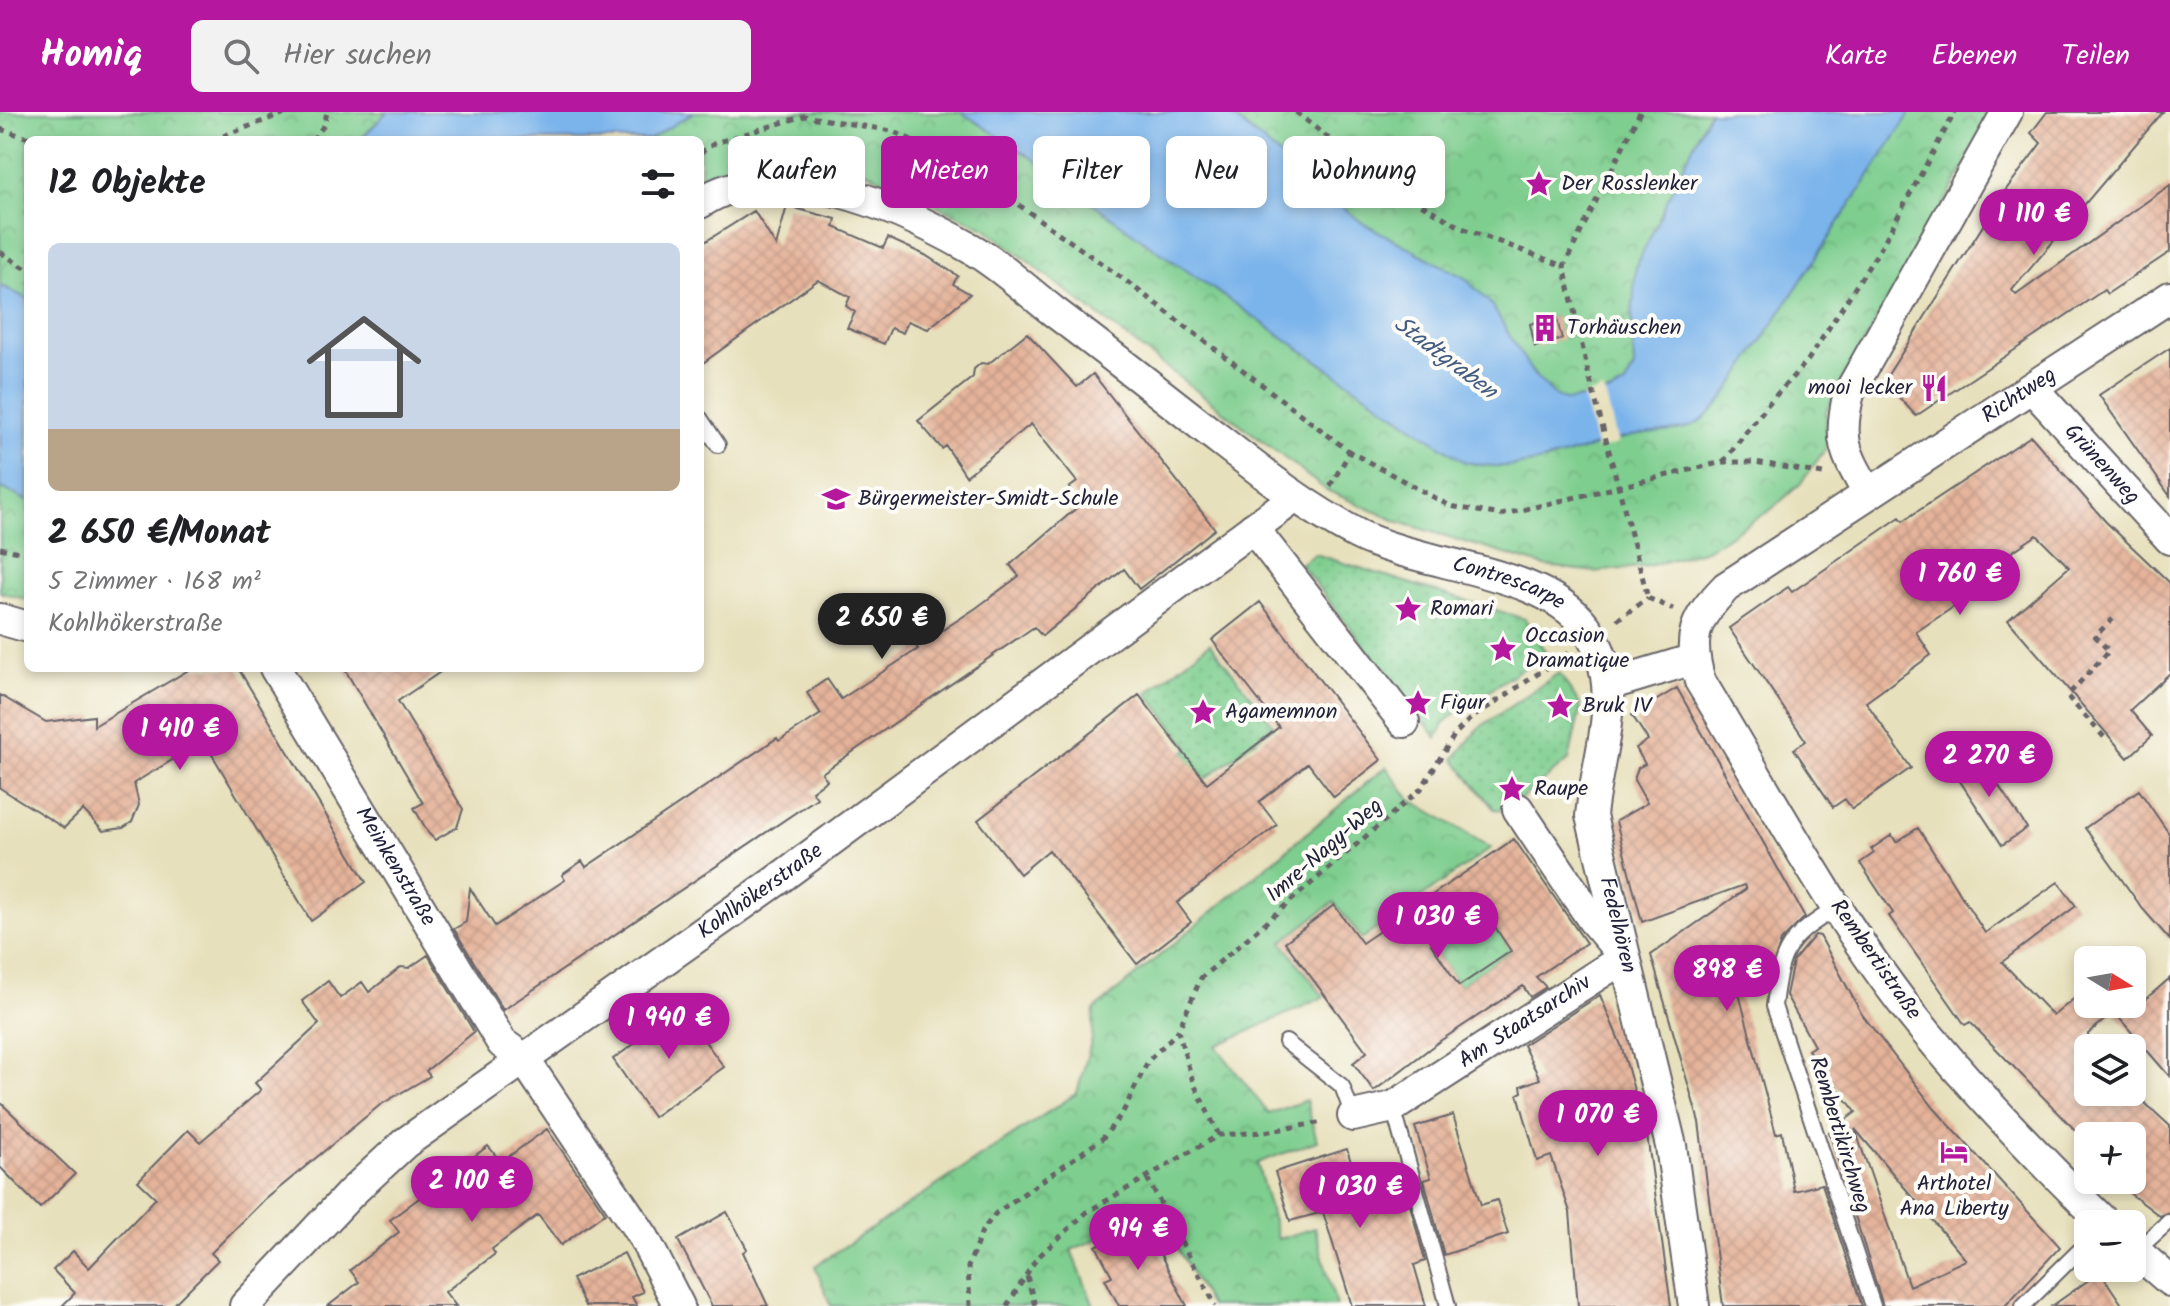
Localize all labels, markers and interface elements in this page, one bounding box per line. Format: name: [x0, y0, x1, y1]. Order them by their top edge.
search box: [191, 20, 751, 92]
text: Homiq: [40, 26, 143, 86]
text: Hier suchen: [283, 32, 432, 80]
icon: search: [219, 34, 263, 78]
text: Karte: [1825, 34, 1887, 79]
text: Ebenen: [1931, 34, 2017, 79]
text: Teilen: [2061, 34, 2130, 79]
chip: Kaufen: [728, 136, 865, 208]
chip: Mieten: [881, 136, 1017, 208]
chip: Filter: [1033, 136, 1150, 208]
chip: Neu: [1166, 136, 1267, 208]
chip: Wohnung: [1283, 136, 1445, 208]
text: 12 Objekte: [48, 157, 206, 211]
icon: filters: [636, 162, 680, 206]
place label: Der Rosslenker: [1561, 167, 1699, 202]
place icon: Der Rosslenker: [1524, 169, 1554, 199]
pin: 1 110 €: [1960, 189, 2108, 257]
text: 1 110 €: [1997, 194, 2071, 236]
icon: home: [292, 295, 436, 439]
water label: Stadtgraben: [1385, 306, 1507, 411]
place label: Torhäuschen: [1567, 311, 1681, 346]
building icon: Torhäuschen: [1530, 313, 1560, 343]
street label: Richtweg: [1975, 358, 2064, 433]
place label: mooi lecker: [1808, 371, 1914, 406]
restaurant icon: mooi lecker: [1919, 373, 1949, 403]
street label: Grünenweg: [2055, 416, 2148, 513]
place label: Bürgermeister-Smidt-Schule: [858, 482, 1119, 517]
school or university icon: Bürgermeister-Smidt-Schule: [821, 484, 851, 514]
text: 2 650 €/Monat: [48, 507, 271, 561]
street label: Contrescarpe: [1449, 547, 1572, 620]
pin: 1 760 €: [1886, 549, 2034, 617]
text: 1 760 €: [1918, 554, 2002, 596]
text: 5 Zimmer · 168 m²: [48, 561, 261, 603]
place label: Romari: [1430, 592, 1494, 627]
pin: 2 650 €: [808, 593, 956, 661]
place icon: Romari: [1393, 594, 1423, 624]
text: 2 650 €: [836, 598, 928, 640]
text: Kohlhökerstraße: [48, 603, 223, 645]
place label: Occasion Dramatique: [1525, 619, 1629, 679]
place icon: Occasion Dramatique: [1488, 634, 1518, 664]
place label: Figur: [1440, 686, 1487, 721]
place icon: Figur: [1403, 688, 1433, 718]
place label: Bruk IV: [1582, 689, 1654, 724]
place icon: Bruk IV: [1545, 691, 1575, 721]
place label: Agamemnon: [1225, 695, 1338, 730]
place icon: Agamemnon: [1188, 697, 1218, 727]
pin: 1 410 €: [106, 704, 254, 772]
text: 1 410 €: [140, 709, 220, 751]
pin: 2 270 €: [1915, 731, 2063, 799]
text: 2 270 €: [1943, 736, 2035, 778]
place label: Raupe: [1534, 772, 1588, 807]
place icon: Raupe: [1497, 774, 1527, 804]
street label: Imre-Nagy-Weg: [1259, 790, 1391, 912]
street label: Meinkenstraße: [345, 800, 445, 933]
street label: Kohlhökerstraße: [690, 834, 831, 949]
street label: Fedelhören: [1589, 873, 1646, 977]
pin: 1 030 €: [1364, 892, 1512, 960]
street label: Rembertistraße: [1820, 892, 1930, 1028]
text: 1 030 €: [1395, 897, 1481, 939]
pin: 898 €: [1671, 945, 1783, 1013]
north arrow: [2074, 946, 2146, 1018]
map controls: [2074, 946, 2146, 1282]
text: 898 €: [1692, 950, 1762, 992]
street label: Am Staatsarchiv: [1451, 965, 1599, 1078]
pin: 1 940 €: [595, 993, 743, 1061]
text: 1 940 €: [626, 998, 712, 1040]
button: layers: [2074, 1034, 2146, 1106]
street label: Rembertikirchweg: [1799, 1052, 1879, 1218]
pin: 1 070 €: [1524, 1090, 1672, 1158]
text: 1 070 €: [1556, 1095, 1640, 1137]
button: +: [2074, 1122, 2146, 1194]
hotel icon: Arthotel Ana Liberty: [1939, 1137, 1969, 1167]
pin: 2 100 €: [398, 1156, 546, 1224]
text: 2 100 €: [429, 1161, 515, 1203]
pin: 1 030 €: [1286, 1162, 1434, 1230]
text: 1 030 €: [1317, 1167, 1403, 1209]
place label: Arthotel Ana Liberty: [1899, 1167, 2009, 1227]
pin: 914 €: [1082, 1204, 1194, 1272]
text: 914 €: [1107, 1209, 1169, 1251]
button: −: [2074, 1210, 2146, 1282]

